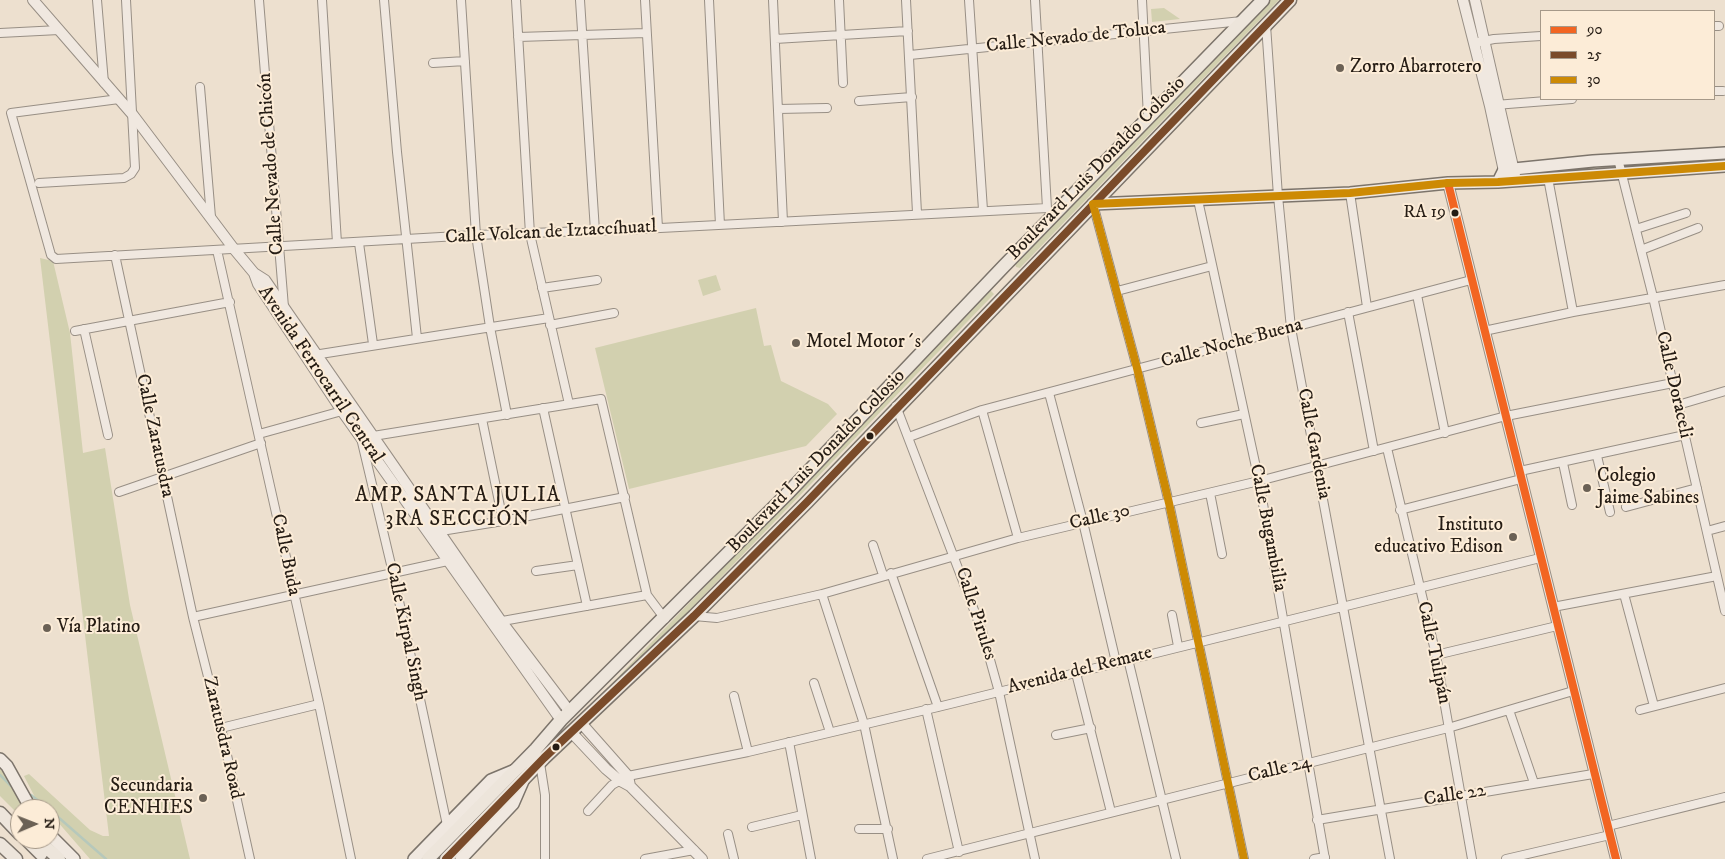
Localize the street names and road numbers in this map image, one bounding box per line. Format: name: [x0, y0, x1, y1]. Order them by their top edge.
street label: Calle Nevado de Toluca: [985, 17, 1167, 59]
street label: Calle Nevado de Chicón: [254, 72, 290, 256]
street label: Boulevard Luis Donaldo Colosio: [1003, 73, 1191, 265]
street label: Calle Volcan de Iztaccíhuatl: [445, 216, 657, 250]
street label: Avenida Ferrocarril Central: [252, 282, 388, 468]
street label: Calle Noche Buena: [1159, 314, 1305, 374]
street label: Calle Doraceli: [1650, 329, 1696, 441]
street label: Boulevard Luis Donaldo Colosio: [723, 366, 911, 558]
street label: Calle Zaratusdra: [130, 372, 178, 500]
street label: Calle Gardenia: [1291, 387, 1335, 501]
street label: Calle Bugambilia: [1243, 462, 1291, 594]
street label: Calle 30: [1068, 500, 1132, 536]
street label: Calle Buda: [265, 512, 305, 598]
street label: Calle Kirpal Singh: [379, 561, 431, 703]
street label: Calle Pirules: [949, 565, 1001, 663]
street label: Calle Tulipán: [1411, 600, 1455, 706]
street label: Avenida del Remate: [1005, 642, 1155, 700]
street label: Zaratusdra Road: [197, 675, 247, 801]
street label: Calle 24: [1246, 751, 1314, 789]
street label: Calle 22: [1422, 780, 1488, 812]

